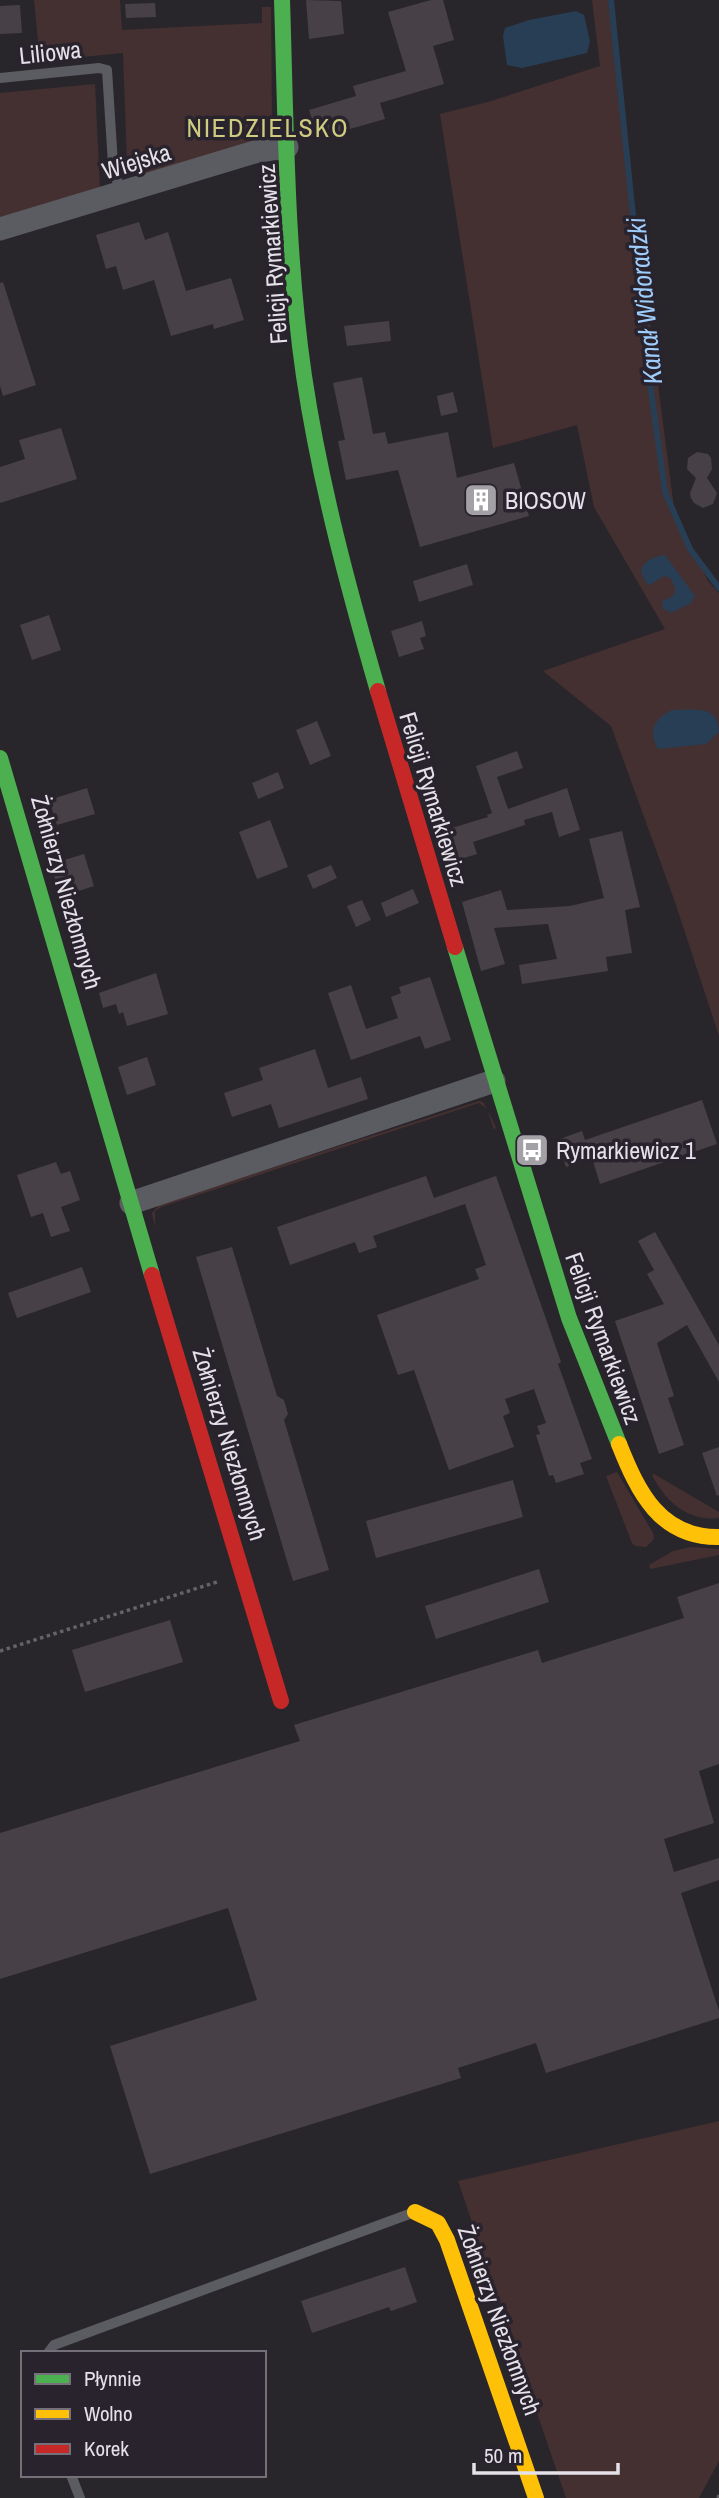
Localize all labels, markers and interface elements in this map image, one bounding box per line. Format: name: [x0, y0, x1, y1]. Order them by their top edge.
street label: Liliowa: [17, 33, 83, 71]
district label: NIEDZIELSKO: [187, 110, 350, 145]
street label: Wiejska: [98, 135, 174, 187]
street label: Felicji Rymarkiewicz: [250, 163, 294, 345]
water label: Kanał Widoradzki: [618, 216, 670, 386]
building icon: BIOSOW: [462, 481, 500, 519]
place label: BIOSOW: [505, 484, 586, 516]
street label: Felicji Rymarkiewicz: [392, 708, 476, 890]
street label: Żołnierzy Niezłomnych: [24, 791, 110, 993]
bus stop icon: Rymarkiewicz 1: [513, 1131, 551, 1169]
place label: Rymarkiewicz 1: [556, 1134, 696, 1166]
street label: Felicji Rymarkiewicz: [558, 1248, 650, 1428]
street label: Żołnierzy Niezłomnych: [185, 1344, 275, 1544]
street label: Żołnierzy Niezłomnych: [451, 2220, 549, 2420]
legend: [21, 2351, 266, 2477]
text: Płynnie: [84, 2364, 141, 2393]
text: Wolno: [84, 2399, 133, 2428]
scale bar: [474, 2432, 618, 2476]
text: Korek: [84, 2434, 129, 2463]
text: 50 m: [484, 2441, 522, 2470]

